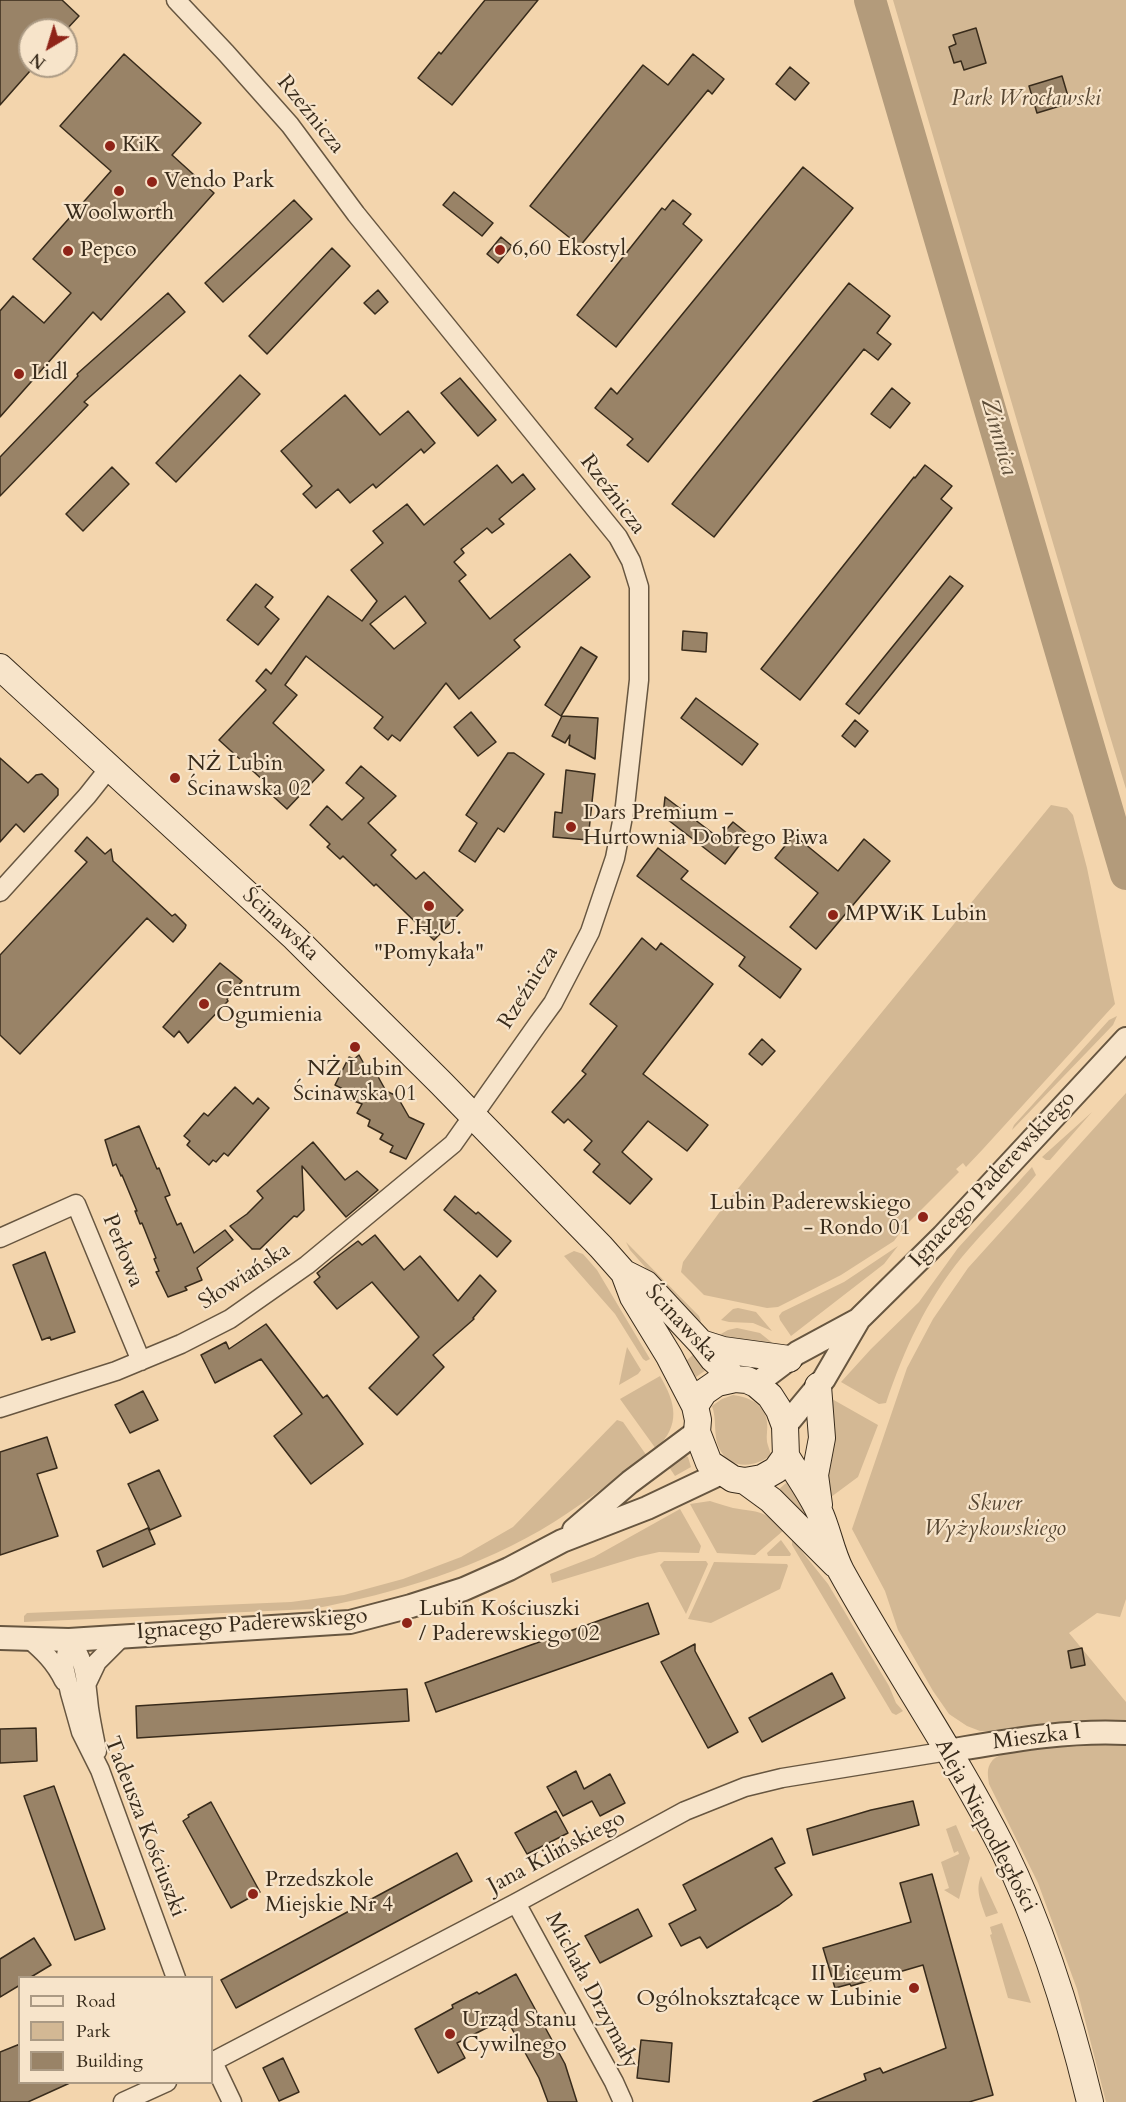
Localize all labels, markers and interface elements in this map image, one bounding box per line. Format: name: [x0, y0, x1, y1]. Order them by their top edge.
north arrow: [18, 18, 78, 78]
text: N: [26, 48, 50, 74]
street label: Rzeźnicza: [270, 71, 350, 159]
park label: Park Wrocławski: [951, 87, 1101, 113]
place label: KiK: [122, 133, 161, 159]
marker: KiK: [103, 139, 117, 153]
place label: Vendo Park: [164, 169, 274, 195]
marker: Vendo Park: [145, 175, 159, 189]
marker: Woolworth: [112, 184, 126, 198]
place label: Woolworth: [64, 201, 174, 227]
place label: 6,60 Ekostyl: [512, 237, 626, 263]
place label: Pepco: [80, 238, 137, 264]
marker: 6,60 Ekostyl: [493, 243, 507, 257]
marker: Pepco: [61, 244, 75, 258]
place label: Lidl: [31, 361, 68, 387]
marker: Lidl: [12, 367, 26, 381]
water label: Zimnica: [973, 395, 1023, 479]
street label: Rzeźnicza: [573, 450, 651, 540]
place label: NŻ Lubin Ścinawska 02: [187, 752, 311, 804]
marker: NŻ Lubin Ścinawska 02: [168, 771, 182, 785]
place label: Dars Premium - Hurtownia Dobrego Piwa: [583, 801, 828, 852]
marker: Dars Premium - Hurtownia Dobrego Piwa: [564, 820, 578, 834]
street label: Ścinawska: [236, 883, 324, 967]
marker: F.H.U. "Pomykała": [422, 899, 436, 913]
place label: MPWiK Lubin: [845, 902, 987, 928]
marker: MPWiK Lubin: [826, 908, 840, 922]
place label: F.H.U. "Pomykała": [374, 916, 484, 968]
street label: Rzeźnicza: [493, 942, 565, 1034]
place label: Centrum Ogumienia: [216, 978, 322, 1030]
marker: Centrum Ogumienia: [197, 997, 211, 1011]
marker: NŻ Lubin Ścinawska 01: [348, 1040, 362, 1054]
place label: NŻ Lubin Ścinawska 01: [293, 1057, 417, 1108]
street label: Ignacego Paderewskiego: [904, 1086, 1082, 1274]
place label: Lubin Paderewskiego - Rondo 01: [710, 1191, 911, 1242]
marker: Lubin Paderewskiego - Rondo 01: [916, 1210, 930, 1224]
street label: Perłowa: [95, 1211, 149, 1291]
street label: Słowiańska: [194, 1238, 296, 1316]
street label: Ścinawska: [639, 1280, 723, 1368]
park label: Skwer Wyżykowskiego: [924, 1492, 1066, 1544]
place label: Lubin Kościuszki / Paderewskiego 02: [419, 1597, 600, 1648]
street label: Ignacego Paderewskiego: [136, 1604, 368, 1646]
marker: Lubin Kościuszki / Paderewskiego 02: [400, 1616, 414, 1630]
street label: Mieszka I: [991, 1719, 1083, 1757]
street label: Tadeusza Kościuszki: [97, 1733, 191, 1921]
street label: Aleja Niepodległości: [928, 1735, 1042, 1917]
street label: Jana Kilińskiego: [484, 1806, 630, 1900]
place label: Przedszkole Miejskie Nr 4: [265, 1868, 393, 1920]
marker: Przedszkole Miejskie Nr 4: [246, 1887, 260, 1901]
street label: Michała Drzymały: [539, 1908, 643, 2074]
place label: II Liceum Ogólnokształcące w Lubinie: [636, 1962, 902, 2014]
legend: [18, 1976, 213, 2084]
marker: II Liceum Ogólnokształcące w Lubinie: [907, 1981, 921, 1995]
text: Road: [76, 1989, 116, 2014]
place label: Urząd Stanu Cywilnego: [462, 2008, 577, 2060]
text: Park: [76, 2019, 111, 2044]
marker: Urząd Stanu Cywilnego: [443, 2027, 457, 2041]
text: Building: [76, 2049, 143, 2074]

